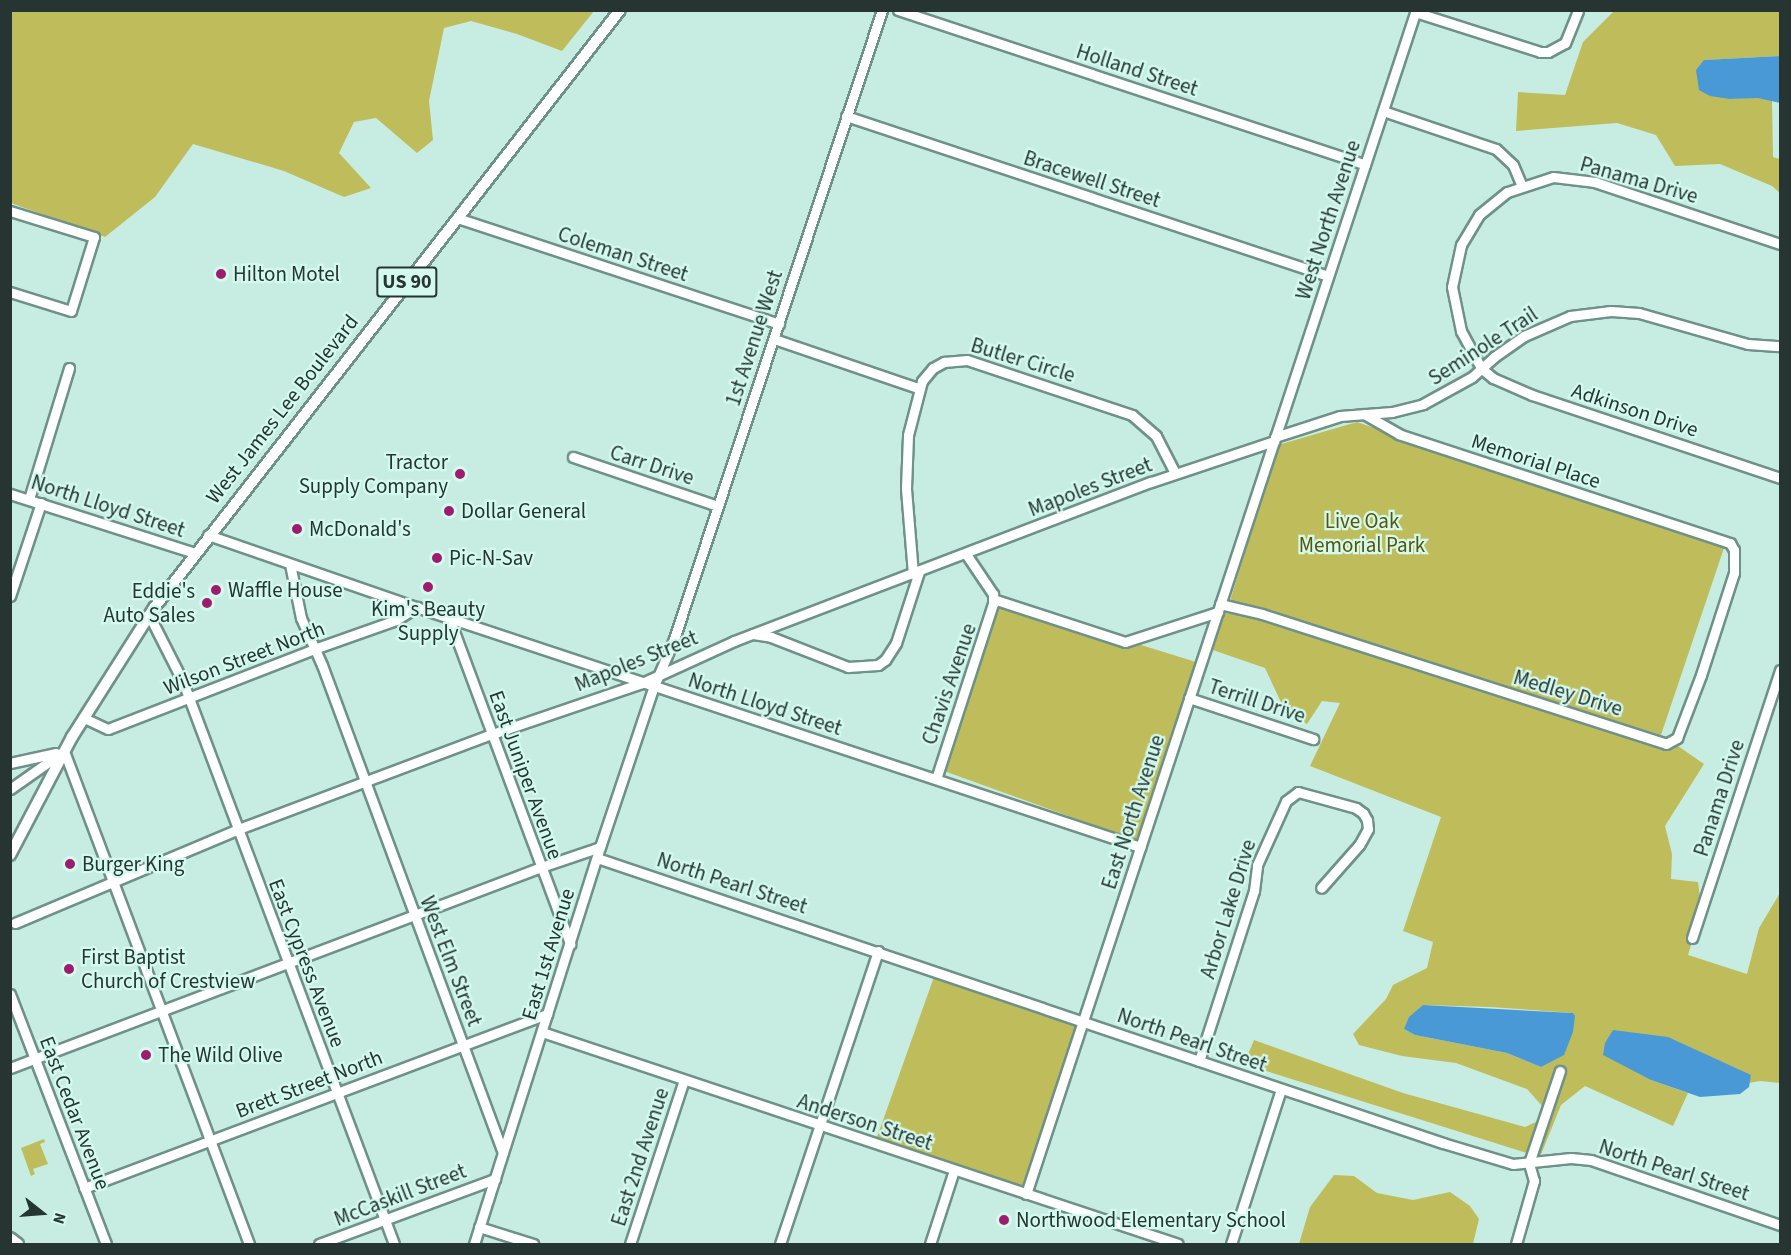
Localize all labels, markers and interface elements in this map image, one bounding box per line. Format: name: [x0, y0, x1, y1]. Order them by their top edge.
street label: Holland Street: [1073, 38, 1201, 102]
street label: West North Avenue: [1290, 137, 1366, 303]
street label: Bracewell Street: [1020, 145, 1164, 213]
street label: Panama Drive: [1577, 151, 1701, 209]
street label: Coleman Street: [555, 221, 691, 287]
place label: Hilton Motel: [233, 261, 340, 287]
road number: US 90: [376, 265, 438, 299]
marker: Hilton Motel: [214, 267, 228, 281]
street label: 1st Avenue West: [720, 267, 788, 409]
street label: Seminole Trail: [1424, 301, 1542, 391]
street label: West James Lee Boulevard: [200, 310, 364, 508]
street label: Butler Circle: [968, 332, 1078, 388]
street label: Adkinson Drive: [1569, 378, 1701, 442]
street label: Memorial Place: [1468, 428, 1604, 494]
street label: Carr Drive: [607, 440, 697, 490]
place label: Tractor Supply Company: [299, 449, 448, 499]
street label: Mapoles Street: [1025, 452, 1155, 522]
marker: Tractor Supply Company: [453, 467, 467, 481]
street label: North Lloyd Street: [28, 469, 188, 543]
place label: Dollar General: [461, 498, 586, 524]
marker: Dollar General: [442, 504, 456, 518]
park label: Live Oak Memorial Park: [1299, 508, 1425, 558]
place label: McDonald's: [309, 516, 411, 542]
marker: McDonald's: [290, 522, 304, 536]
place label: Pic-N-Sav: [449, 545, 533, 571]
marker: Pic-N-Sav: [430, 551, 444, 565]
place label: Waffle House: [228, 577, 343, 603]
place label: Eddie's Auto Sales: [104, 578, 195, 628]
marker: Kim's Beauty Supply: [421, 580, 435, 594]
marker: Waffle House: [209, 583, 223, 597]
marker: Eddie's Auto Sales: [200, 596, 214, 610]
place label: Kim's Beauty Supply: [371, 596, 485, 646]
street label: Wilson Street North: [160, 616, 328, 700]
street label: Chavis Avenue: [916, 620, 982, 748]
street label: Mapoles Street: [571, 625, 701, 697]
street label: Medley Drive: [1510, 664, 1626, 722]
street label: North Lloyd Street: [685, 667, 845, 741]
street label: Terrill Drive: [1205, 673, 1309, 729]
street label: East Juniper Avenue: [484, 687, 568, 863]
street label: East North Avenue: [1096, 732, 1170, 892]
street label: Panama Drive: [1688, 736, 1750, 860]
street label: Arbor Lake Drive: [1195, 836, 1261, 982]
street label: North Pearl Street: [654, 847, 810, 919]
place label: Burger King: [82, 851, 184, 877]
marker: Burger King: [63, 857, 77, 871]
street label: East Cypress Avenue: [263, 875, 351, 1051]
street label: East 1st Avenue: [516, 885, 580, 1023]
street label: West Elm Street: [415, 892, 487, 1030]
place label: First Baptist Church of Crestview: [81, 944, 255, 994]
marker: First Baptist Church of Crestview: [62, 962, 76, 976]
street label: North Pearl Street: [1114, 1003, 1270, 1077]
street label: East Cedar Avenue: [34, 1033, 116, 1193]
place label: The Wild Olive: [158, 1042, 283, 1068]
street label: Brett Street North: [232, 1044, 386, 1124]
marker: The Wild Olive: [139, 1048, 153, 1062]
street label: East 2nd Avenue: [606, 1085, 674, 1229]
street label: Anderson Street: [794, 1088, 936, 1156]
street label: North Pearl Street: [1596, 1134, 1752, 1206]
street label: McCaskill Street: [330, 1158, 470, 1232]
north arrow: [12, 1183, 72, 1243]
place label: Northwood Elementary School: [1016, 1207, 1286, 1233]
text: N: [47, 1210, 71, 1227]
marker: Northwood Elementary School: [997, 1213, 1011, 1227]

